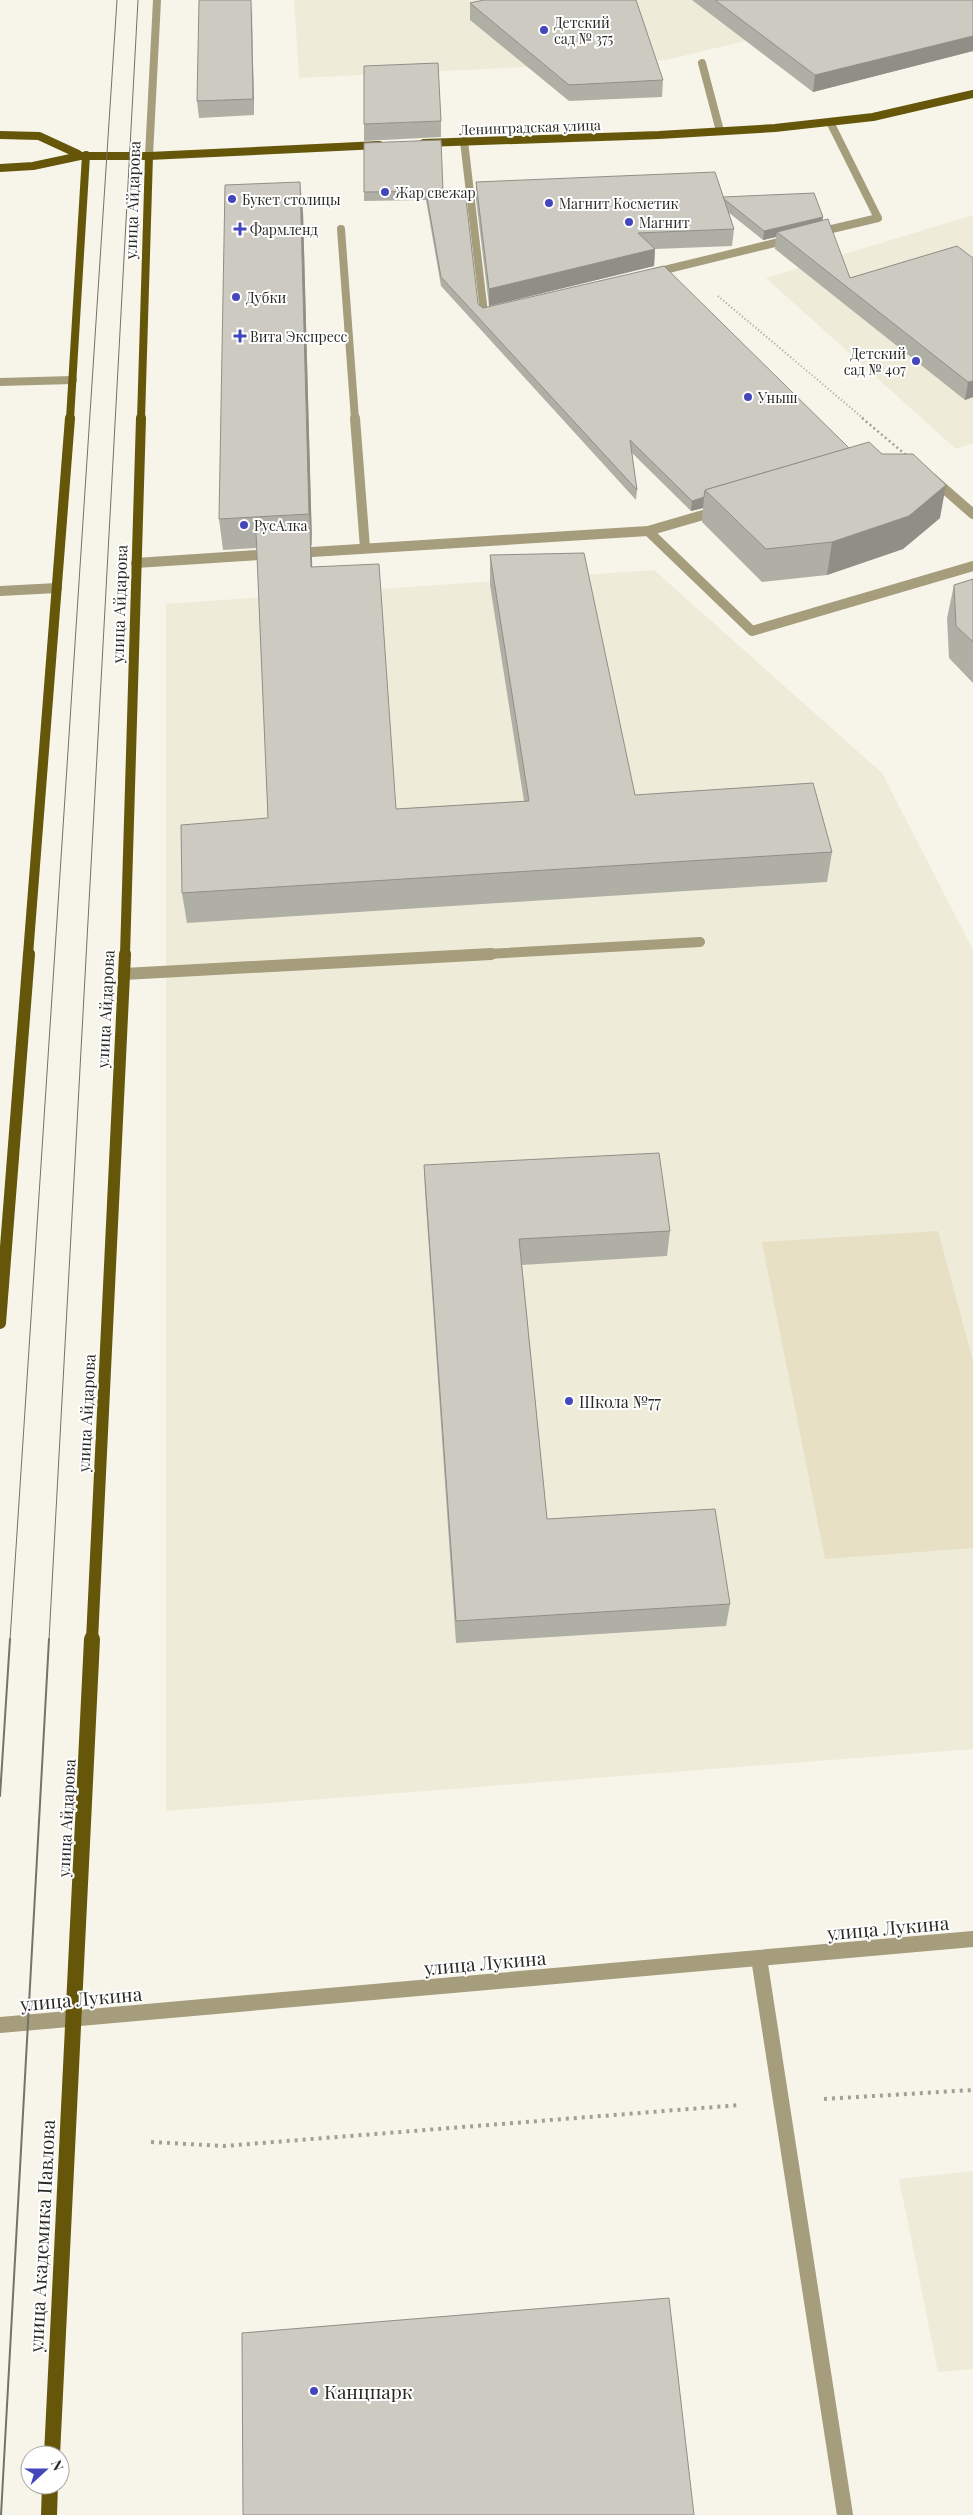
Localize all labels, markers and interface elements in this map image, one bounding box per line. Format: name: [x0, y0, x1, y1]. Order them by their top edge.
place label: Детский сад № 375: [554, 13, 614, 48]
marker: Детский сад № 375: [538, 24, 550, 36]
street label: Ленинградская улица: [458, 115, 601, 139]
street label: улица Айдарова: [119, 140, 145, 261]
place label: Жар свежар: [395, 183, 476, 202]
marker: Жар свежар: [379, 186, 391, 198]
place label: Букет столицы: [242, 190, 341, 209]
marker: Букет столицы: [226, 193, 238, 205]
place label: Магнит Косметик: [559, 194, 679, 213]
marker: Магнит Косметик: [543, 197, 555, 209]
place label: Магнит: [639, 213, 690, 232]
marker: Магнит: [623, 216, 635, 228]
place label: Фармленд: [250, 220, 318, 239]
marker: Фармленд: [234, 223, 246, 235]
place label: Дубки: [246, 288, 286, 307]
marker: Дубки: [230, 291, 242, 303]
place label: Вита Экспресс: [250, 327, 348, 346]
marker: Вита Экспресс: [234, 330, 246, 342]
place label: Детский сад № 407: [844, 344, 906, 379]
marker: Детский сад № 407: [910, 355, 922, 367]
place label: Уныш: [757, 388, 798, 407]
marker: Уныш: [742, 391, 754, 403]
place label: РусАлка: [254, 516, 308, 535]
marker: РусАлка: [238, 519, 250, 531]
street label: улица Айдарова: [106, 544, 132, 665]
street label: улица Айдарова: [91, 949, 119, 1070]
street label: улица Айдарова: [72, 1353, 100, 1474]
place label: Школа №77: [579, 1391, 662, 1412]
marker: Школа №77: [563, 1395, 575, 1407]
street label: улица Айдарова: [52, 1758, 80, 1879]
street label: улица Лукина: [825, 1909, 951, 1945]
street label: улица Лукина: [422, 1944, 548, 1980]
street label: улица Лукина: [18, 1980, 144, 2016]
street label: улица Академика Павлова: [22, 2118, 60, 2354]
place label: Канцпарк: [324, 2378, 413, 2404]
marker: Канцпарк: [308, 2385, 320, 2397]
north arrow: [20, 2445, 70, 2495]
text: N: [47, 2457, 68, 2473]

